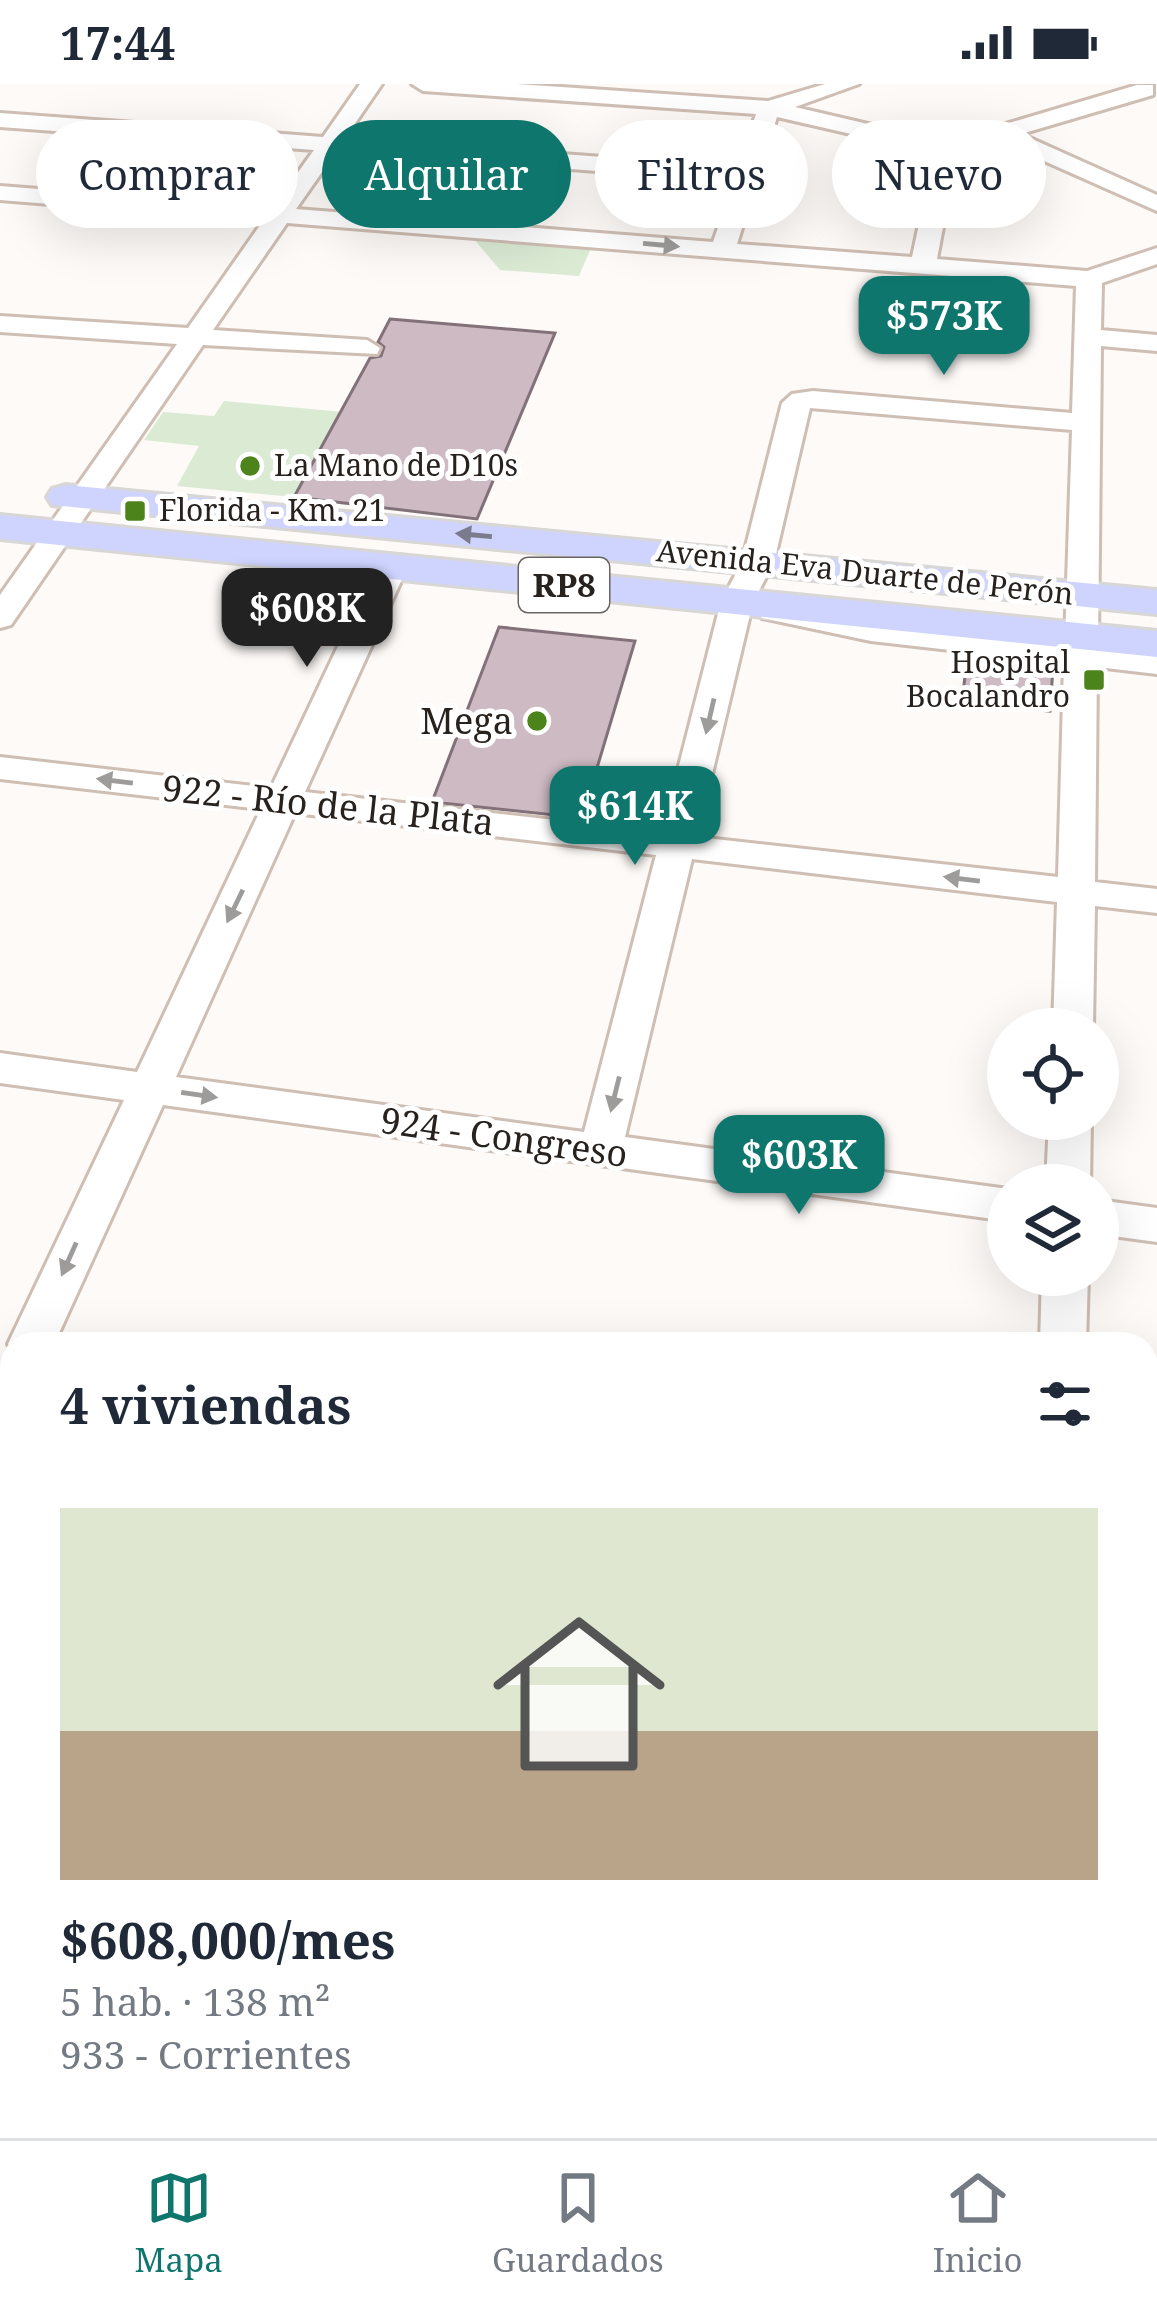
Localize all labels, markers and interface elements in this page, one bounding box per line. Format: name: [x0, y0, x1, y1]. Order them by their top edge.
text: 17:44: [60, 12, 175, 73]
chip: Comprar: [36, 120, 298, 228]
chip: Alquilar: [322, 120, 571, 228]
chip: Filtros: [595, 120, 808, 228]
chip: Nuevo: [832, 120, 1046, 228]
one-way arrow: [643, 236, 680, 255]
pin: $573K: [860, 276, 1028, 378]
text: $573K: [886, 288, 1002, 341]
place label: La Mano de D10s: [274, 444, 518, 485]
marker: La Mano de D10s: [237, 453, 263, 479]
place label: Florida - Km. 21: [159, 489, 385, 530]
marker: Florida - Km. 21: [122, 498, 148, 524]
one-way arrow: [455, 525, 492, 544]
street label: Avenida Eva Duarte de Perón: [655, 529, 1076, 614]
road number: RP8: [519, 558, 609, 612]
pin: $608K: [223, 568, 391, 670]
text: $608K: [249, 580, 365, 633]
place label: Hospital Bocalandro: [906, 641, 1070, 716]
marker: Hospital Bocalandro: [1081, 667, 1107, 693]
place label: Mega: [420, 696, 513, 745]
one-way arrow: [700, 697, 719, 734]
marker: Mega: [524, 708, 550, 734]
street label: 922 - Río de la Plata: [160, 763, 496, 846]
pin: $614K: [551, 766, 719, 868]
one-way arrow: [96, 772, 133, 791]
text: $614K: [577, 778, 693, 831]
one-way arrow: [942, 869, 980, 888]
one-way arrow: [225, 889, 245, 924]
map controls: [987, 1008, 1119, 1296]
button: locate: [987, 1008, 1119, 1140]
one-way arrow: [605, 1076, 624, 1113]
one-way arrow: [181, 1086, 218, 1105]
street label: 924 - Congreso: [377, 1095, 631, 1178]
pin: $603K: [715, 1115, 883, 1217]
text: $603K: [741, 1127, 857, 1180]
button: layers: [987, 1164, 1119, 1296]
one-way arrow: [58, 1242, 78, 1277]
text: 4 viviendas: [60, 1369, 351, 1439]
icon: filters: [1032, 1371, 1098, 1437]
icon: home: [471, 1586, 687, 1802]
text: $608,000/mes: [60, 1904, 395, 1974]
text: 5 hab. · 138 m²: [60, 1974, 330, 2027]
text: 933 - Corrientes: [60, 2027, 352, 2080]
tab: Mapa: [135, 2165, 223, 2282]
tab: Guardados: [492, 2165, 664, 2282]
tab: Inicio: [933, 2165, 1022, 2282]

